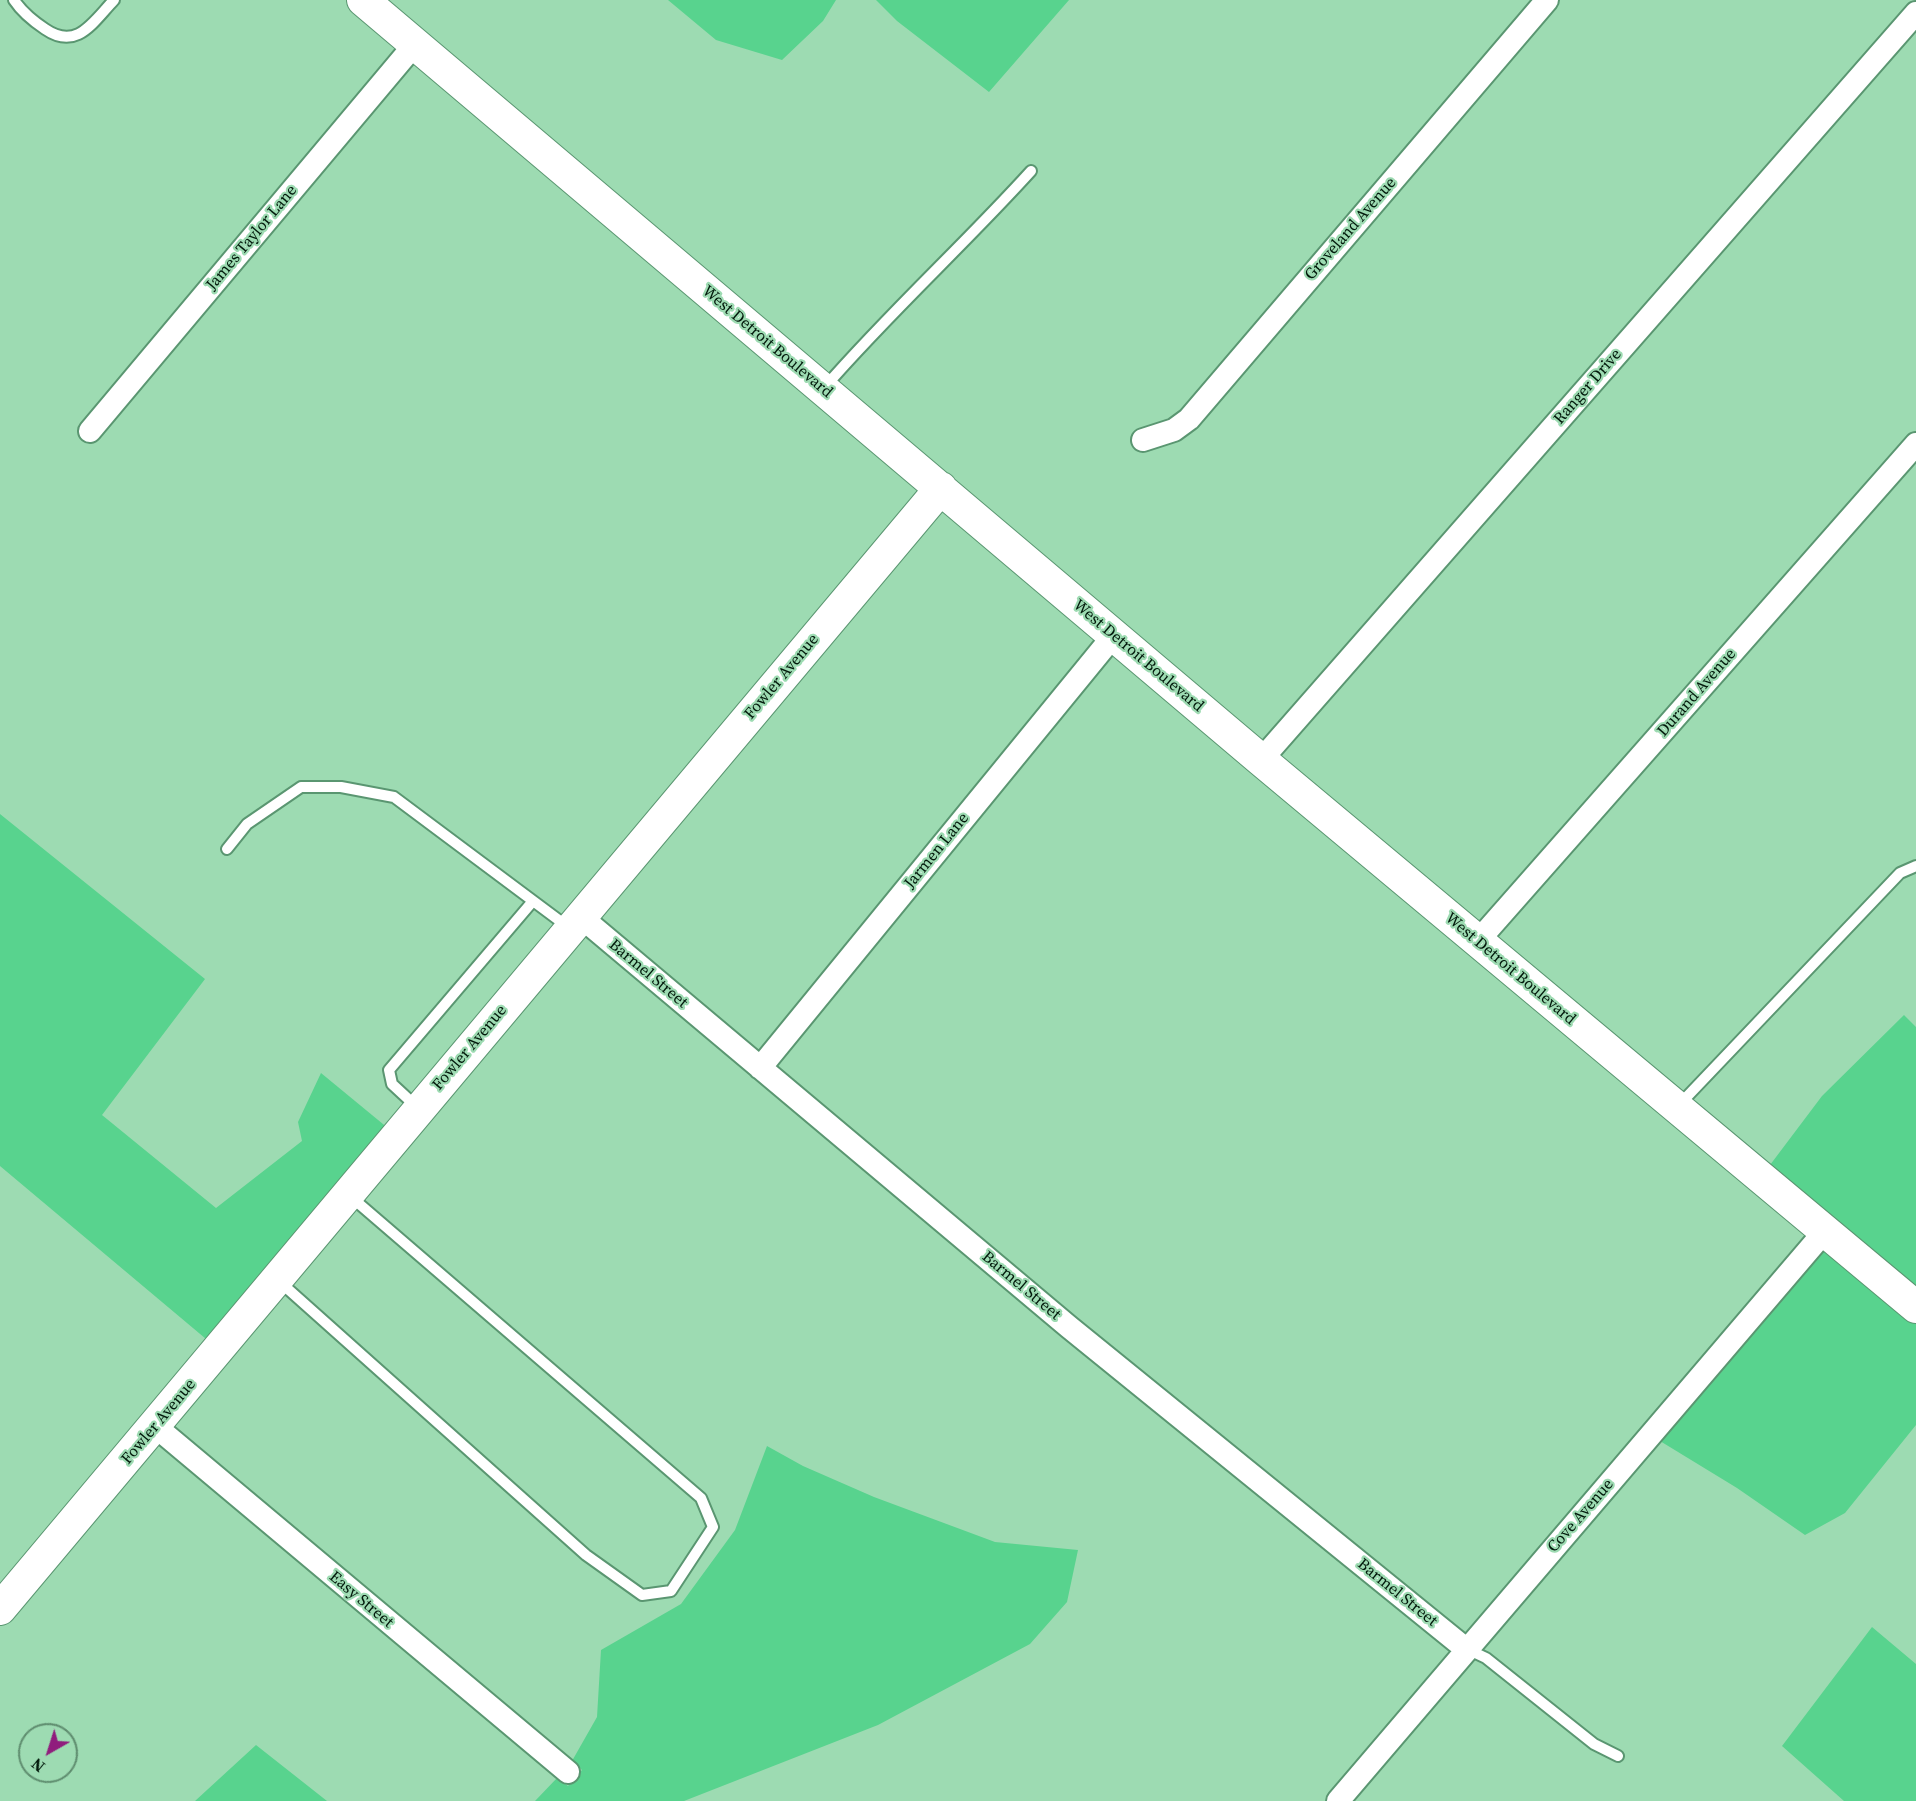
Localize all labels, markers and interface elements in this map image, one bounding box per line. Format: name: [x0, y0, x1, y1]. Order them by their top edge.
street label: Groveland Avenue: [1301, 174, 1401, 284]
street label: James Taylor Lane: [202, 182, 302, 294]
street label: West Detroit Boulevard: [698, 282, 836, 402]
street label: Ranger Drive: [1550, 345, 1626, 429]
street label: West Detroit Boulevard: [1069, 596, 1207, 716]
street label: Fowler Avenue: [741, 631, 823, 723]
street label: Durand Avenue: [1654, 645, 1740, 741]
street label: Jarmen Lane: [901, 809, 973, 893]
street label: West Detroit Boulevard: [1441, 909, 1579, 1029]
street label: Barmel Street: [605, 935, 691, 1013]
street label: Fowler Avenue: [429, 1002, 511, 1094]
street label: Barmel Street: [978, 1247, 1064, 1325]
street label: Fowler Avenue: [118, 1376, 200, 1468]
street label: Cove Avenue: [1544, 1475, 1618, 1557]
street label: Barmel Street: [1353, 1555, 1441, 1631]
street label: Easy Street: [325, 1568, 397, 1632]
north arrow: [18, 1723, 78, 1783]
text: N: [26, 1753, 49, 1778]

